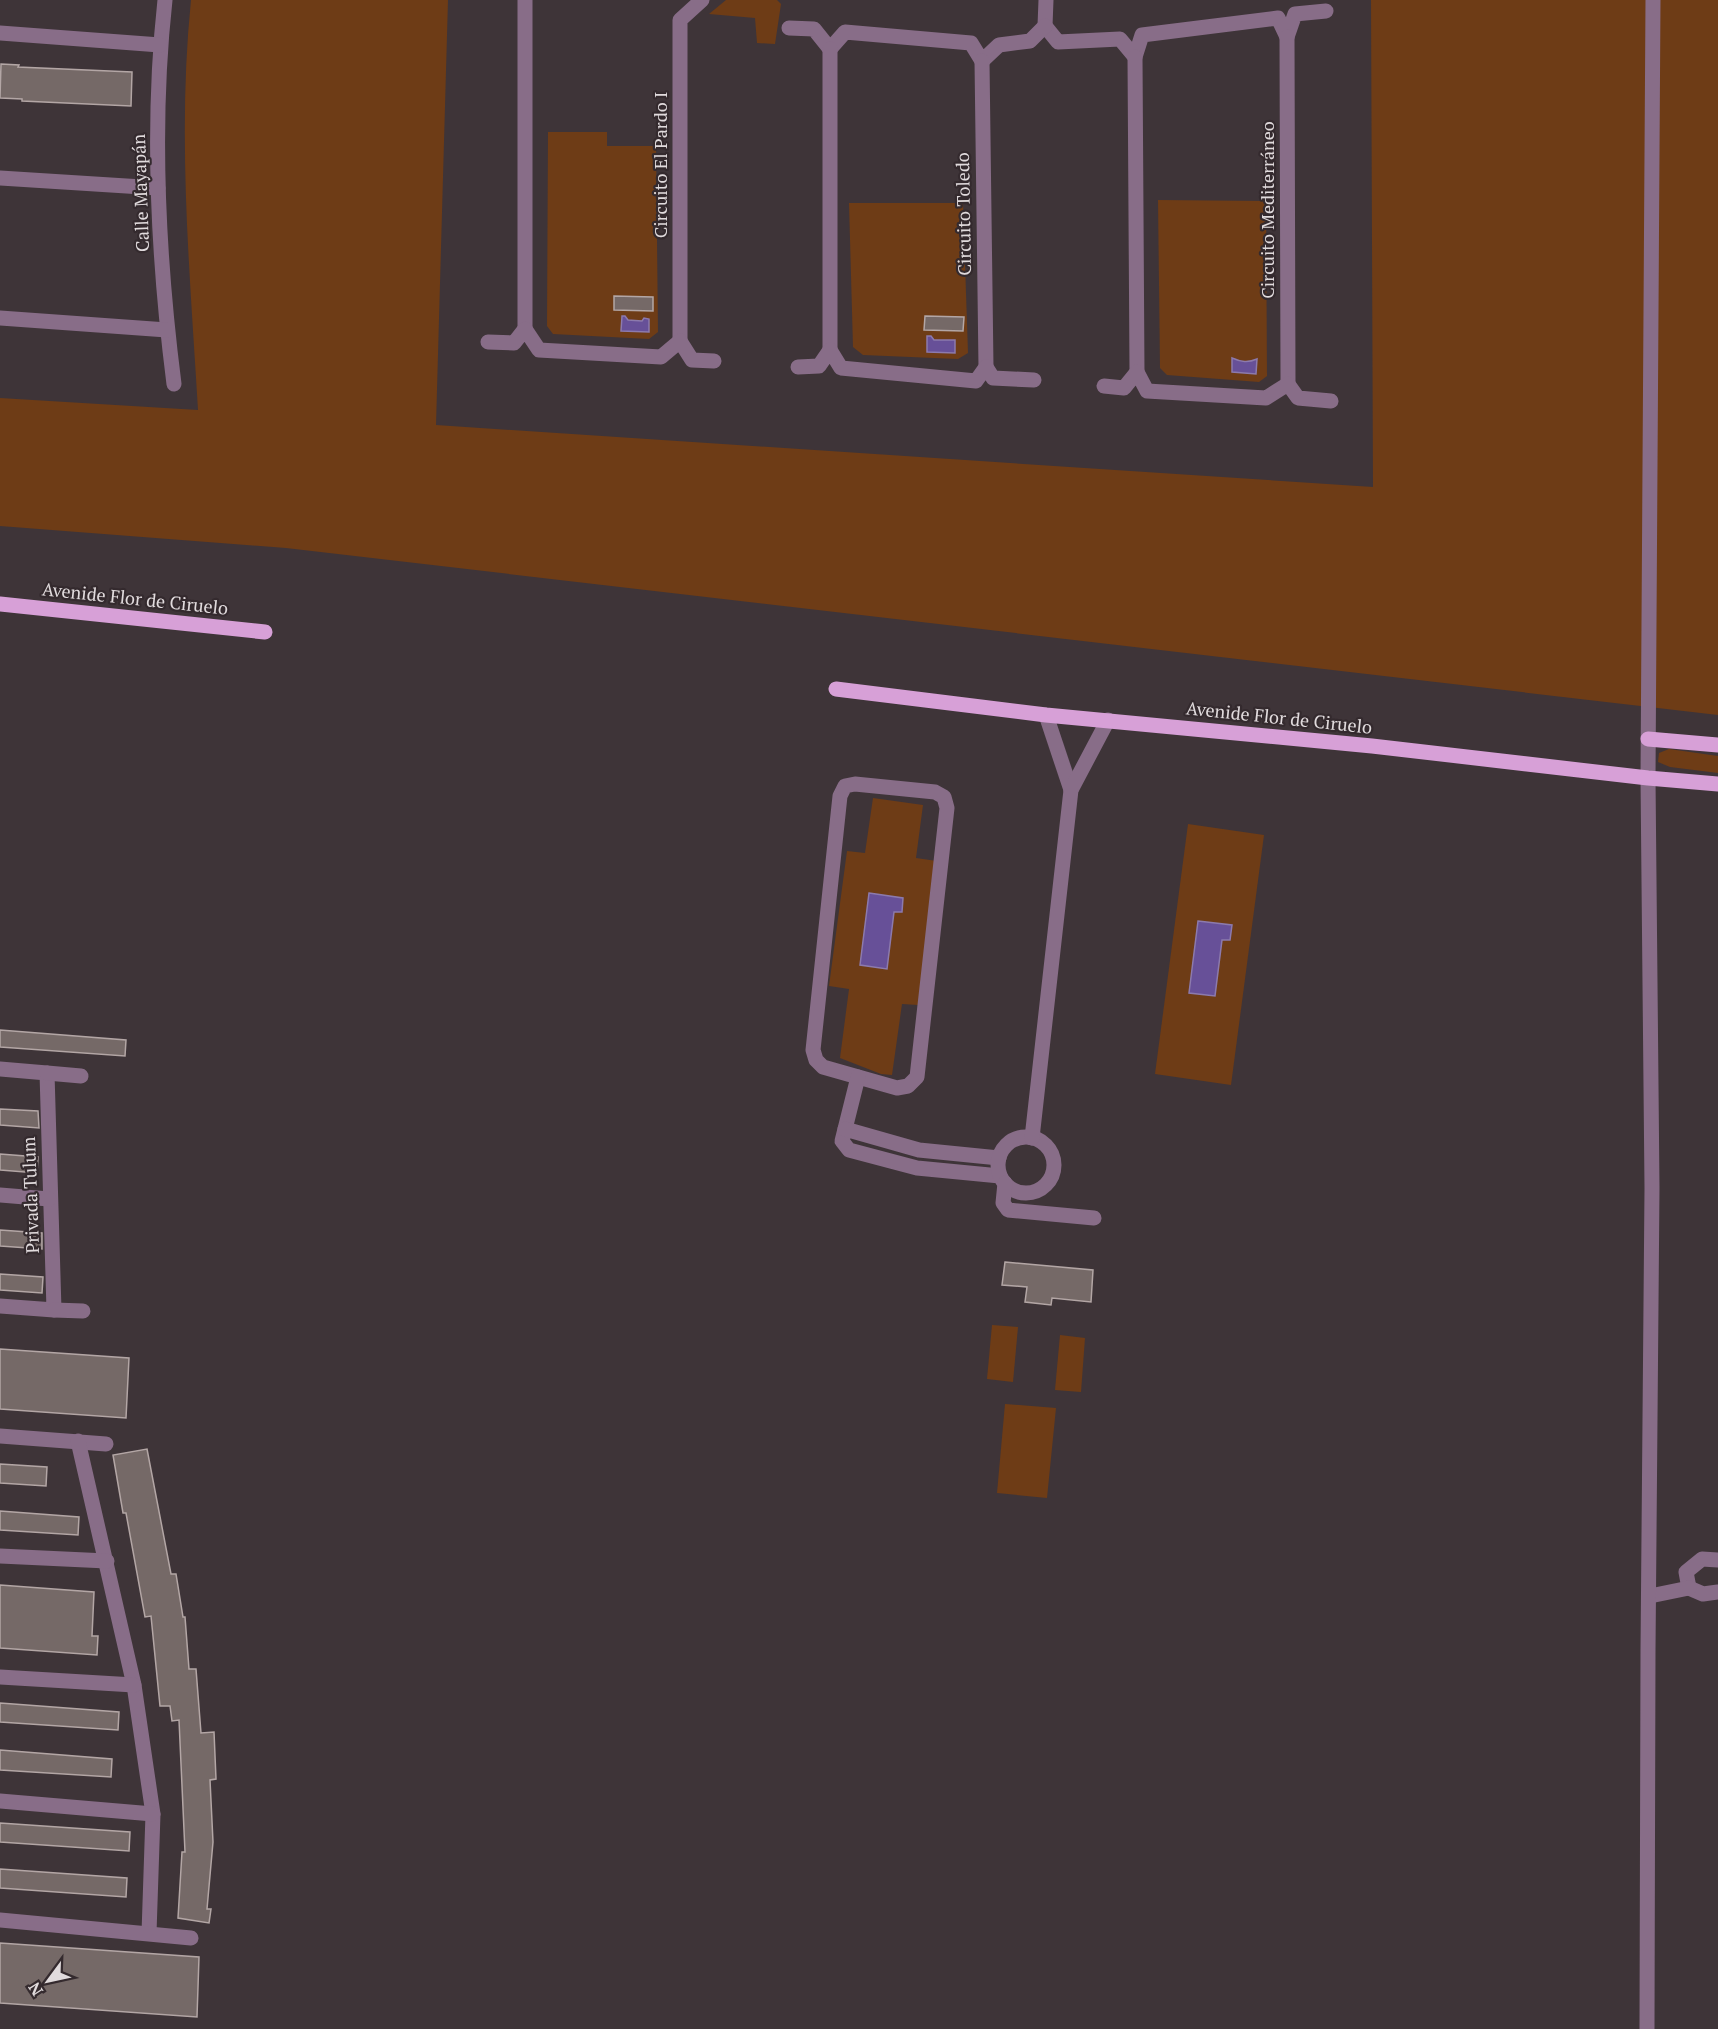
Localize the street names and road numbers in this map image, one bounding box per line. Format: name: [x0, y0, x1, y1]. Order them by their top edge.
street label: Circuito El Pardo I: [648, 92, 672, 238]
street label: Circuito Mediterráneo: [1255, 121, 1279, 299]
street label: Calle Mayapán: [126, 133, 154, 252]
street label: Circuito Toledo: [950, 152, 976, 276]
street label: Avenide Flor de Ciruelo: [41, 576, 229, 620]
street label: Avenide Flor de Ciruelo: [1185, 695, 1373, 739]
street label: Privada Tulum: [16, 1136, 44, 1254]

